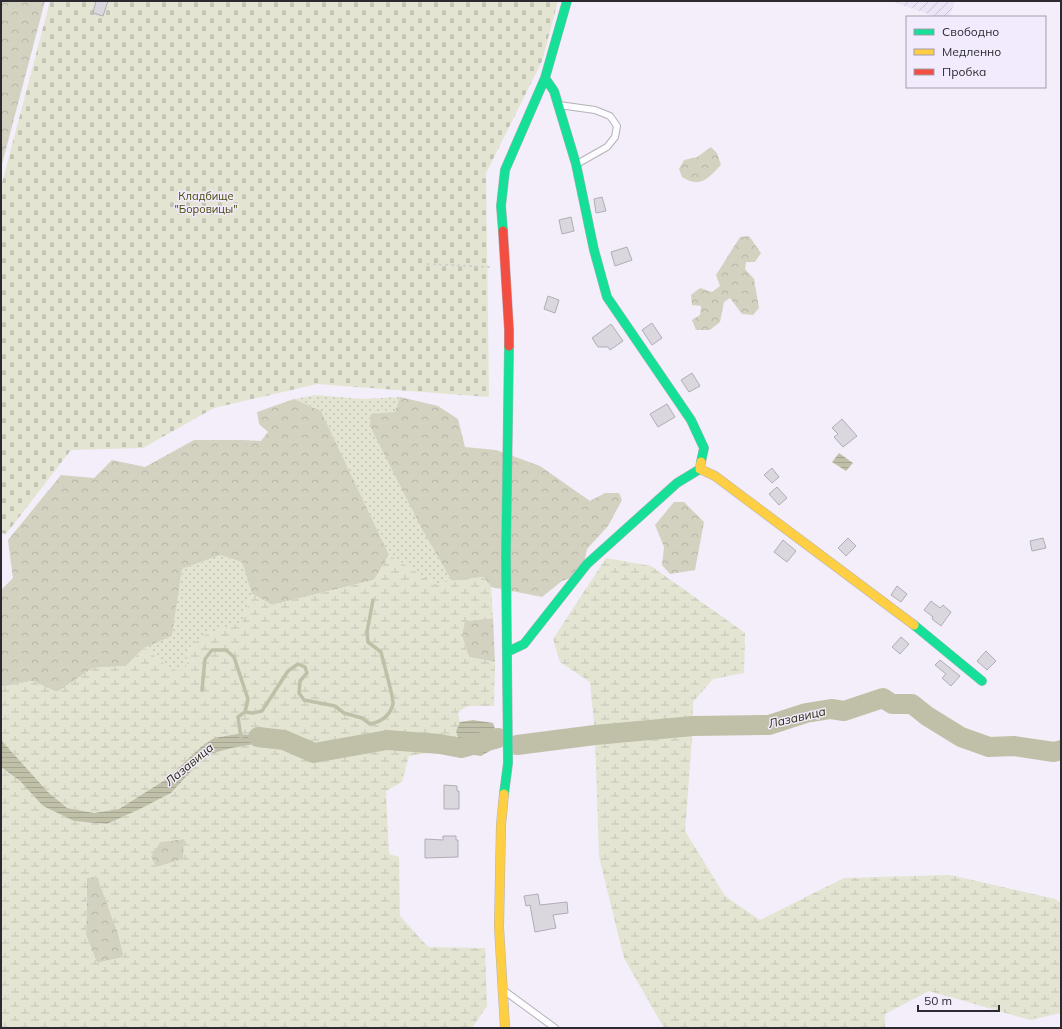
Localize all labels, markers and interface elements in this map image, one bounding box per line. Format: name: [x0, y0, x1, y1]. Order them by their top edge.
legend: [906, 16, 1046, 88]
text: Свободно: [942, 24, 999, 39]
text: Медленно: [942, 44, 1001, 59]
text: Пробка: [942, 64, 986, 79]
park label: Кладбище "Боровицы": [174, 189, 238, 216]
water label: Лазавица: [766, 703, 827, 731]
water label: Лазавица: [161, 739, 216, 789]
scale bar: [918, 987, 999, 1013]
text: 50 m: [924, 993, 952, 1008]

